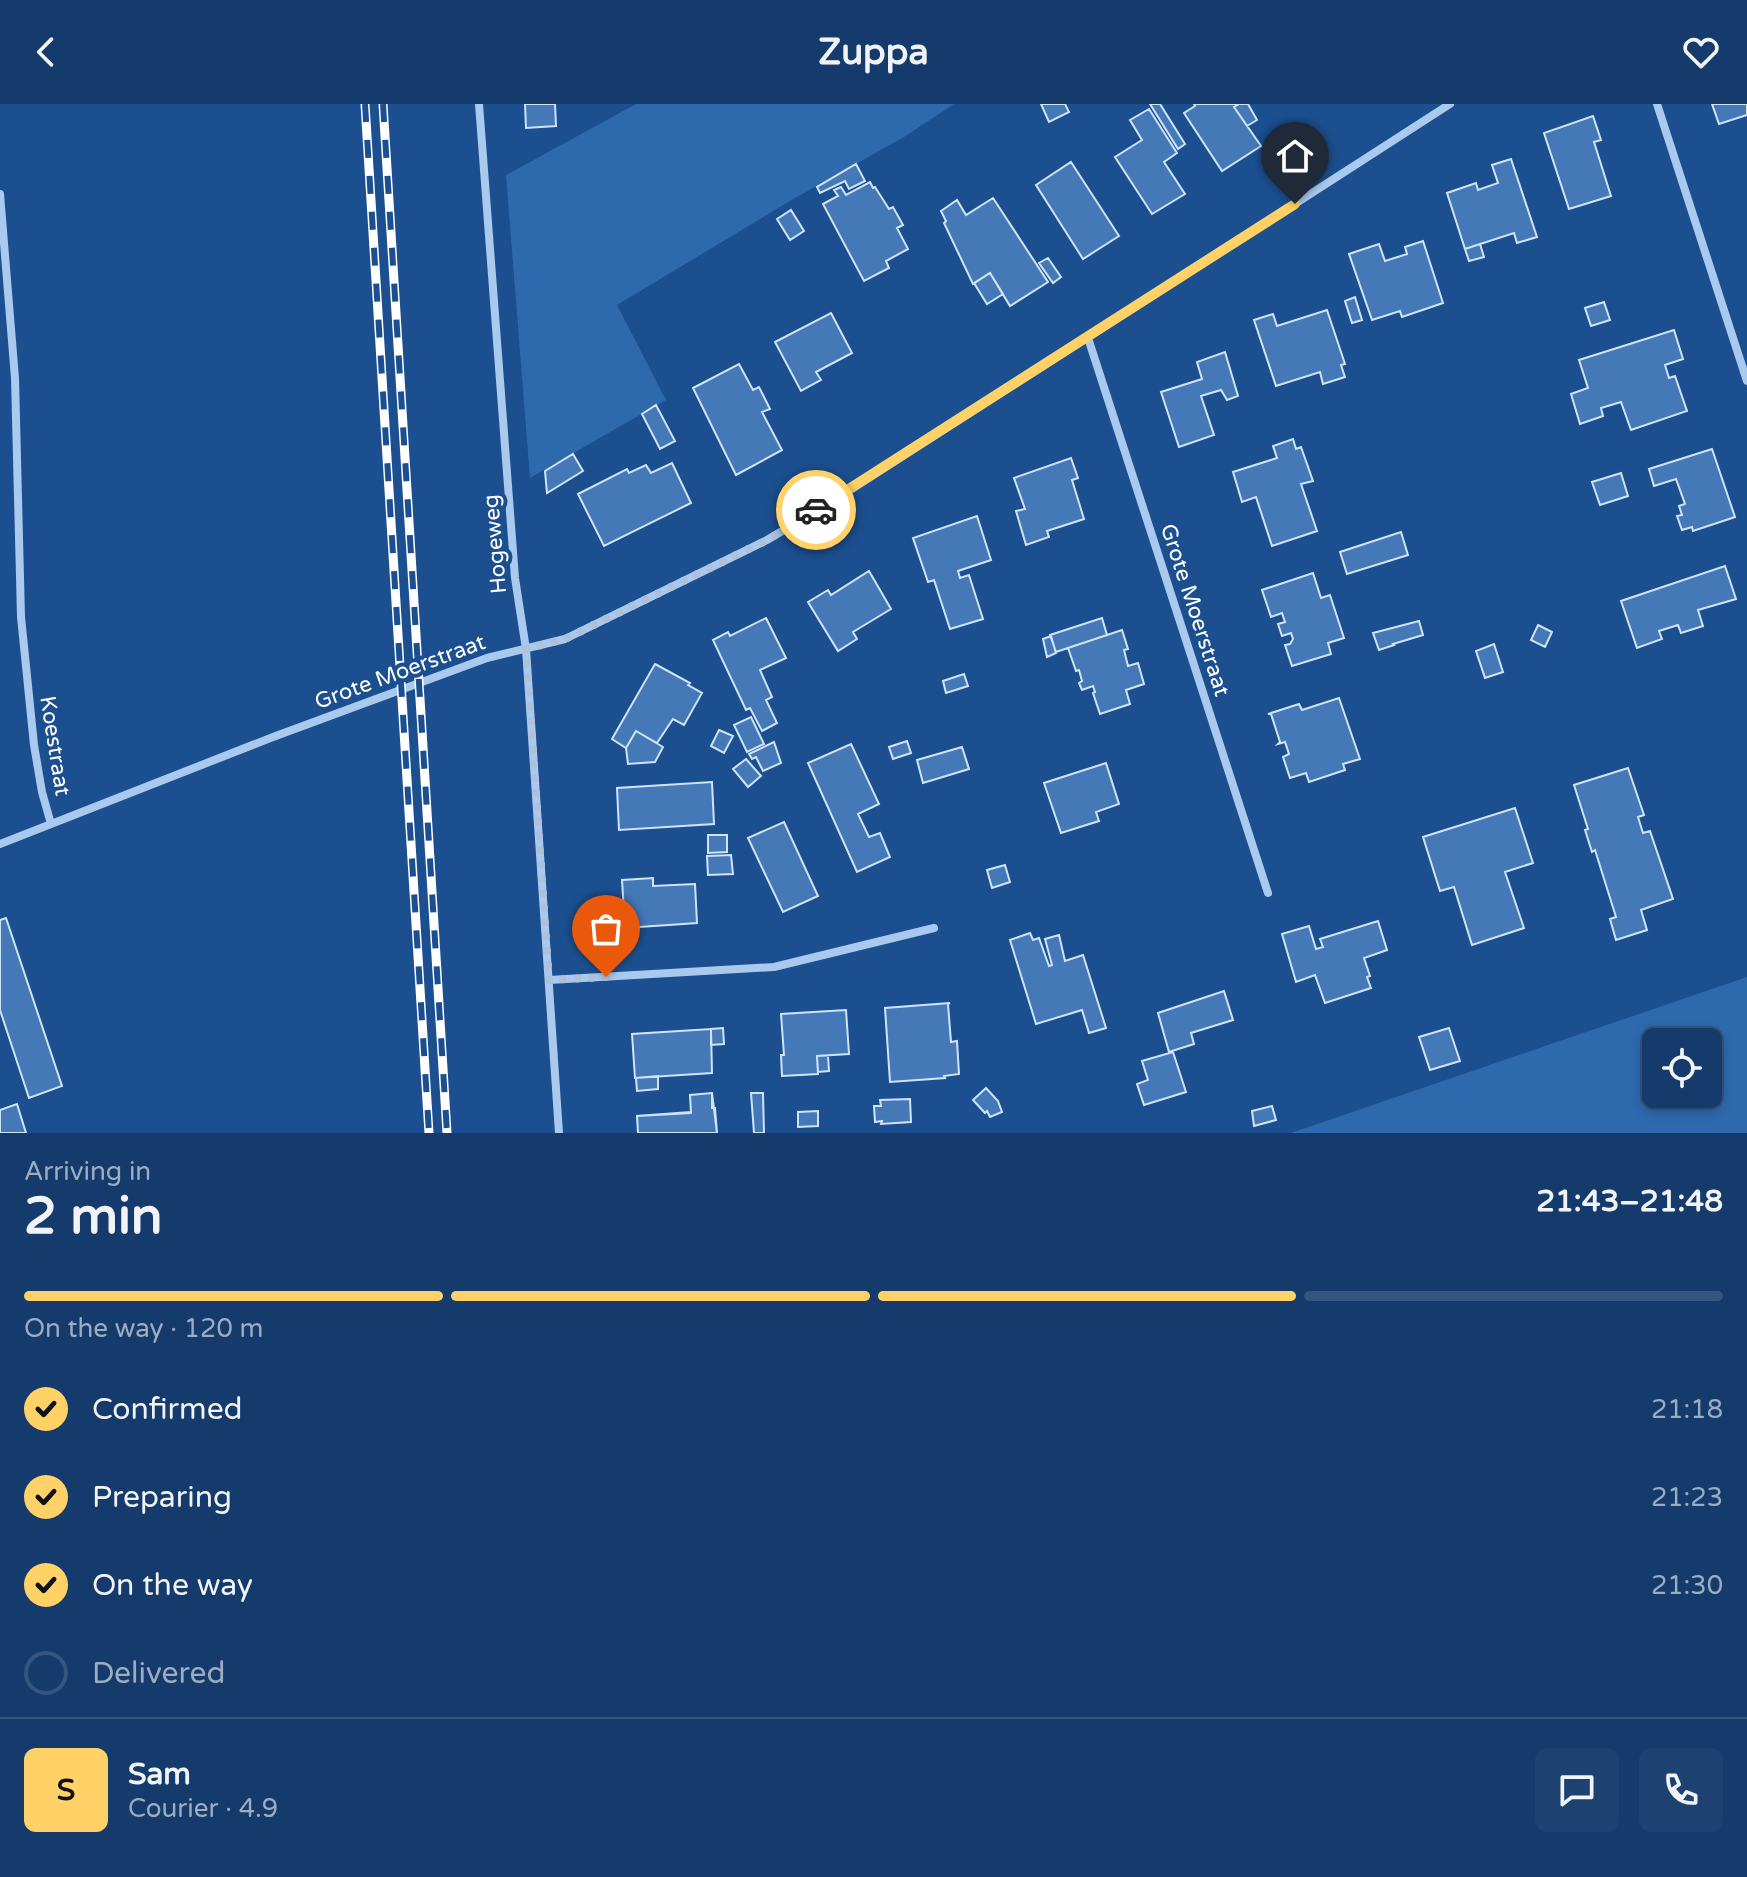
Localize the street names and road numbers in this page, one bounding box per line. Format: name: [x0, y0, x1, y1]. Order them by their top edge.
street label: Hogeweg: [478, 493, 512, 595]
street label: Grote Moerstraat: [1155, 520, 1235, 700]
street label: Grote Moerstraat: [311, 629, 489, 715]
street label: Koestraat: [34, 694, 76, 798]

